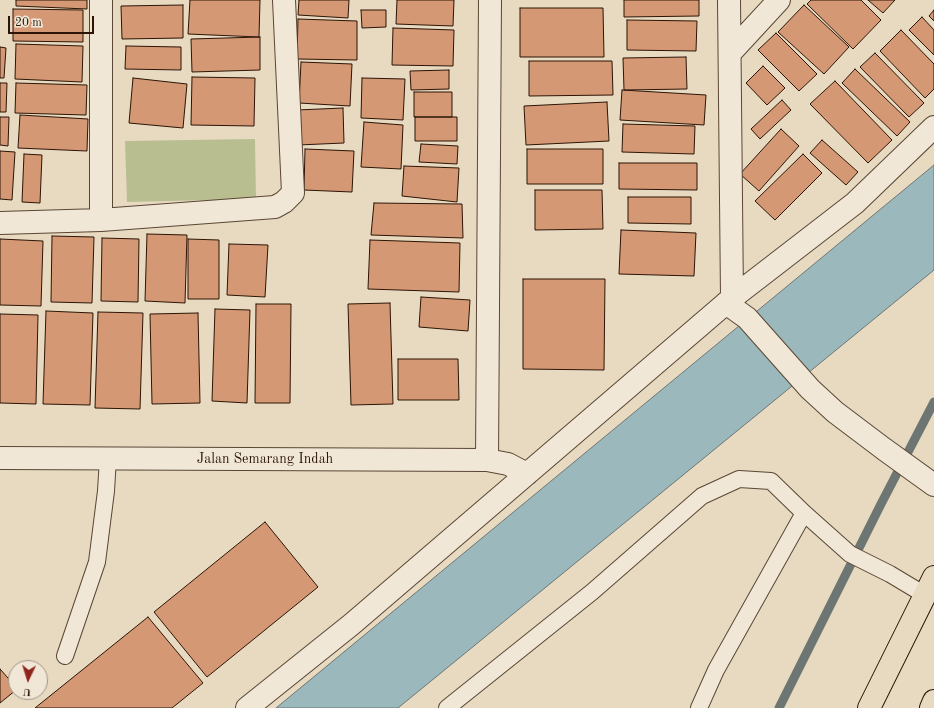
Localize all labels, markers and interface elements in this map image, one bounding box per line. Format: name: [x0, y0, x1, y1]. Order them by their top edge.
scale bar: [10, 8, 96, 34]
text: 20 m: [15, 17, 42, 29]
street label: Jalan Semarang Indah: [197, 451, 333, 467]
north arrow: [8, 660, 48, 700]
text: U: [22, 686, 32, 697]

